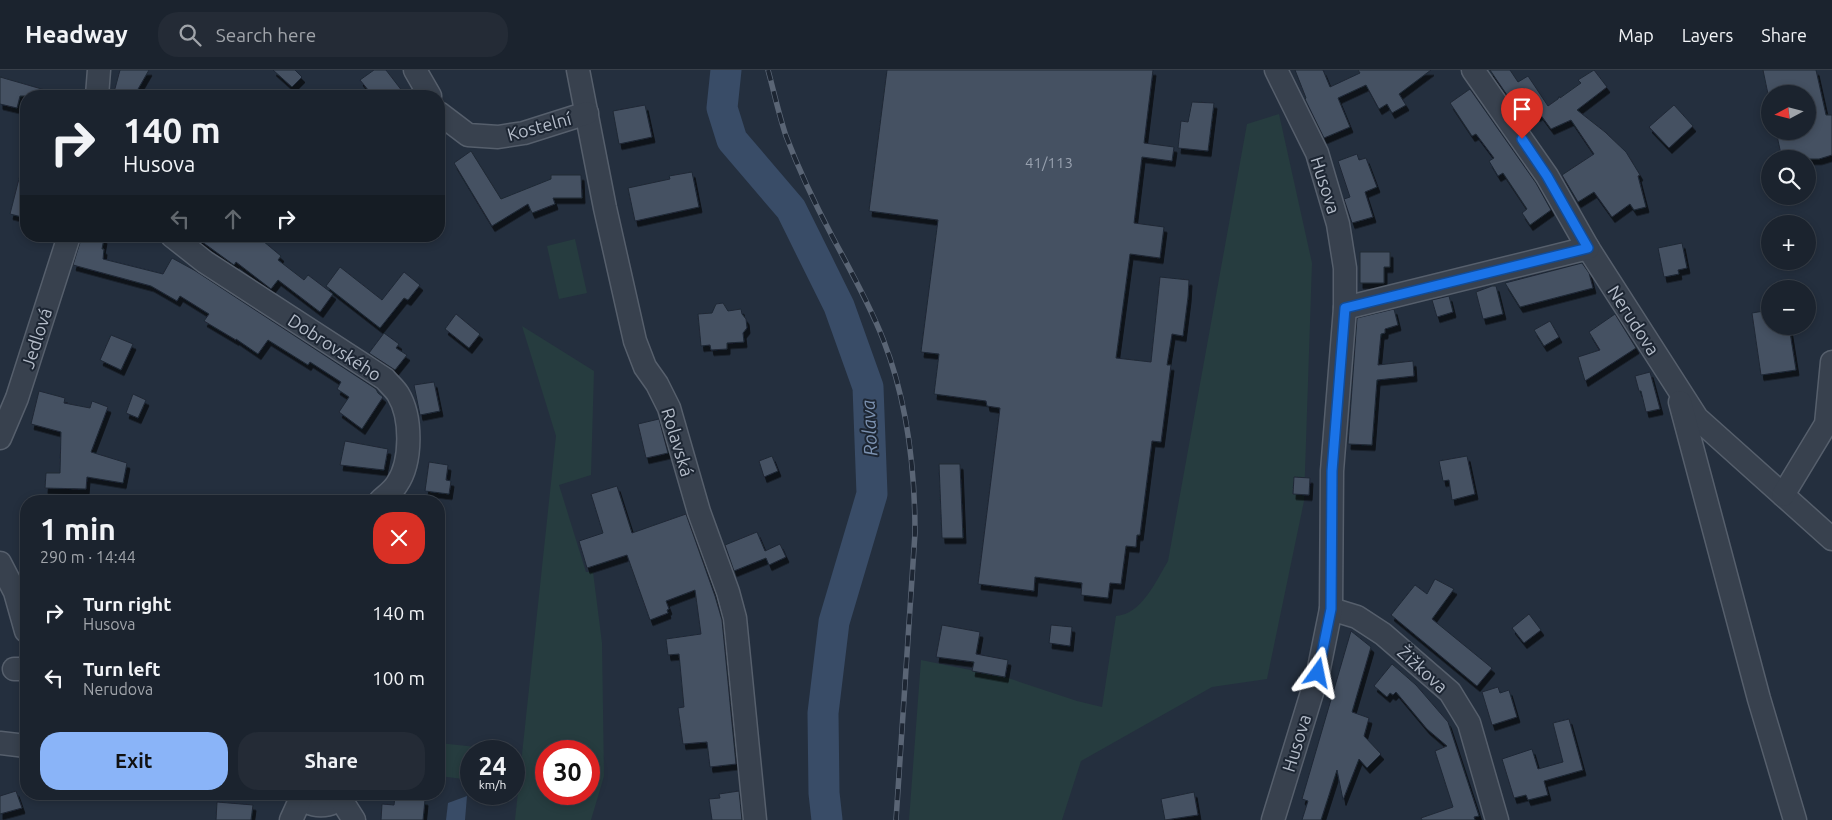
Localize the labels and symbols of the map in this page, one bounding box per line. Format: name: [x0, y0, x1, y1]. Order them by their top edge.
north arrow: [1761, 85, 1816, 140]
pin: [1501, 88, 1543, 139]
street label: Kostelní: [505, 108, 574, 144]
house number: 41/113: [1025, 154, 1073, 171]
street label: Husova: [1307, 154, 1345, 216]
street label: Nerudova: [1604, 281, 1664, 359]
street label: Jedlová: [17, 305, 55, 371]
street label: Dobrovského: [285, 309, 385, 385]
water label: Rolava: [857, 399, 881, 457]
street label: Rolavská: [658, 405, 698, 479]
street label: Žižkova: [1394, 641, 1453, 697]
position arrow: [1291, 646, 1343, 698]
street label: Husova: [1278, 712, 1314, 774]
speed limit sign: 30: [535, 740, 600, 805]

